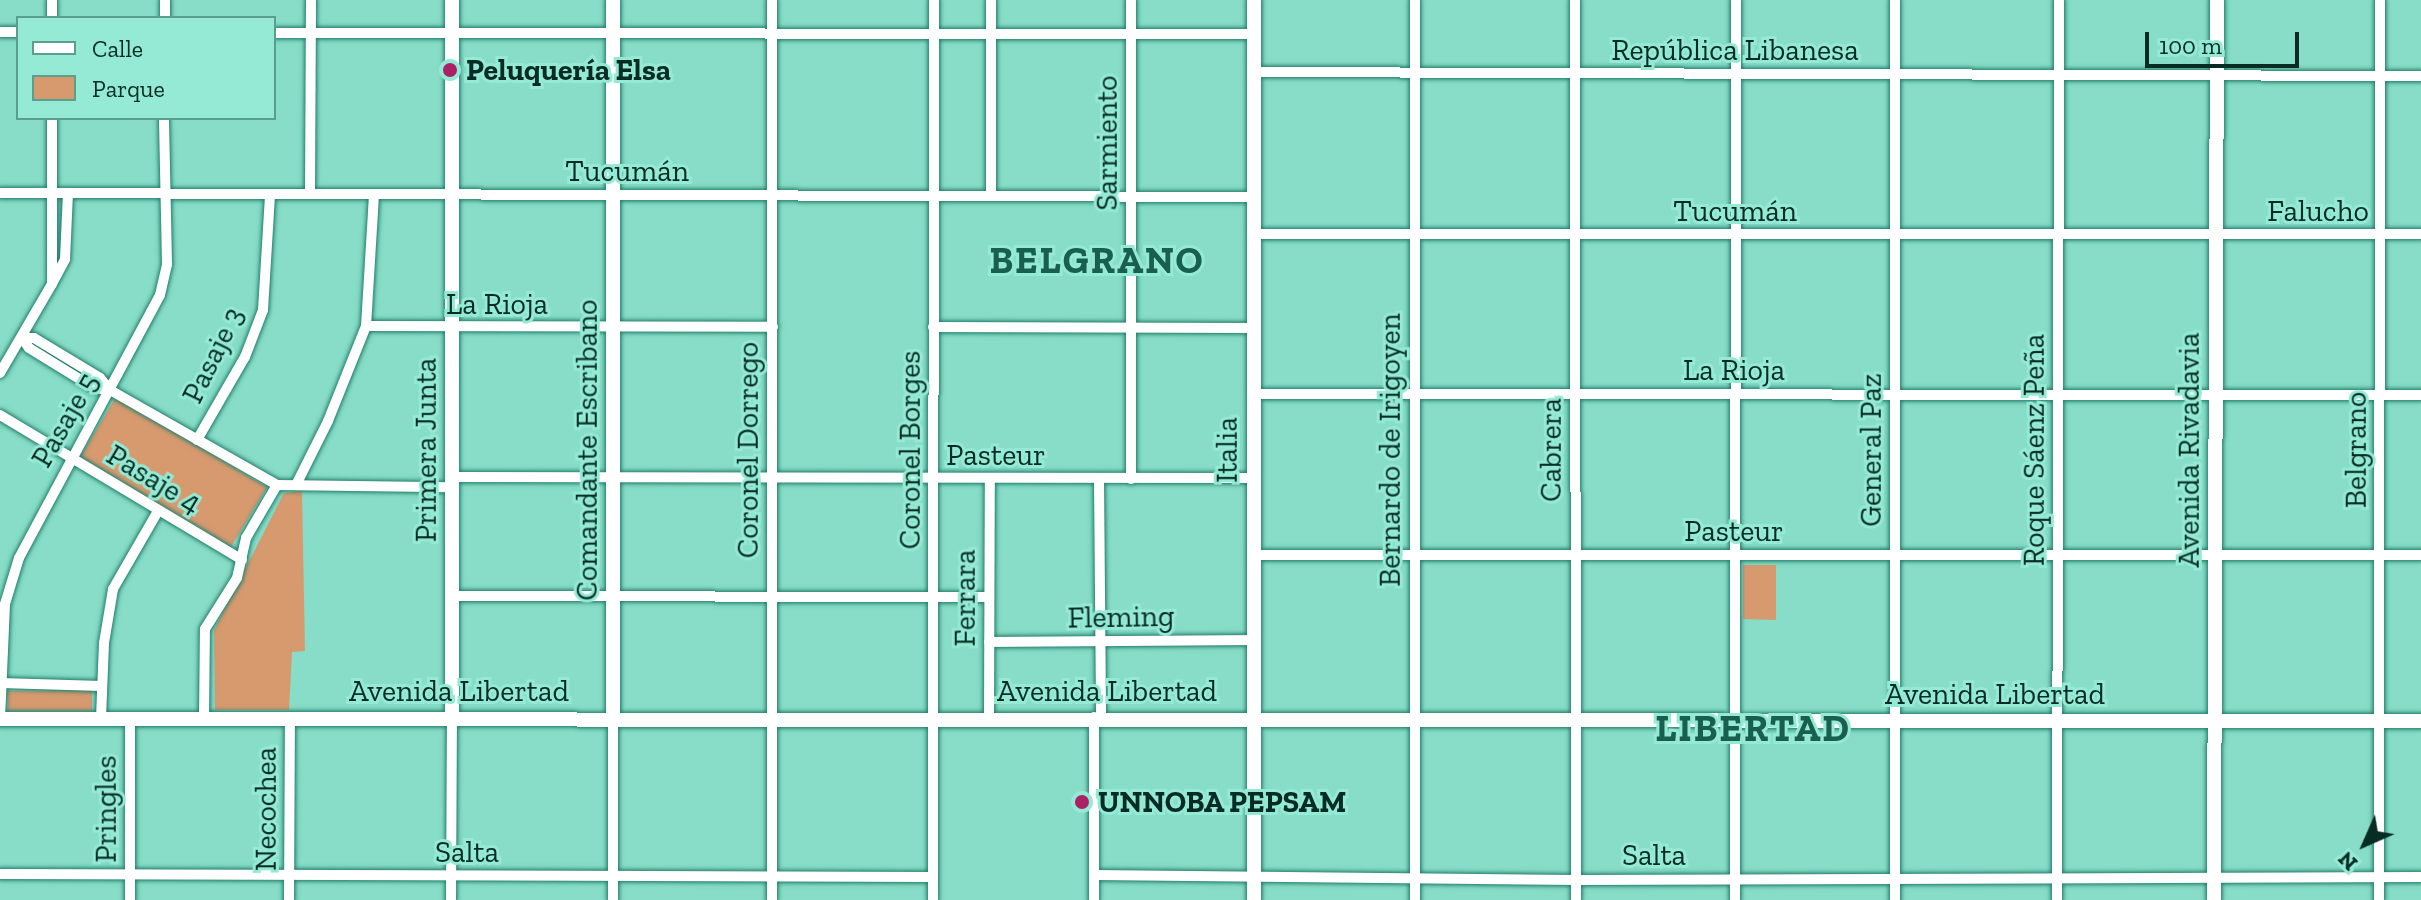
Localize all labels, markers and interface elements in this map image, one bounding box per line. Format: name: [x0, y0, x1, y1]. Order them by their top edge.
legend: [16, 16, 276, 120]
scale bar: [2149, 16, 2303, 66]
text: 100 m: [2159, 31, 2222, 60]
street label: República Libanesa: [1611, 32, 1859, 68]
text: Calle: [92, 34, 143, 63]
place label: Peluquería Elsa: [466, 52, 671, 88]
marker: Peluquería Elsa: [441, 61, 459, 79]
text: Parque: [92, 74, 165, 103]
street label: Sarmiento: [1089, 75, 1125, 211]
street label: Tucumán: [565, 153, 689, 189]
street label: Tucumán: [1673, 193, 1797, 229]
street label: Falucho: [2267, 193, 2369, 229]
district label: BELGRANO: [989, 238, 1205, 284]
street label: La Rioja: [446, 286, 548, 322]
street label: Comandante Escribano: [569, 299, 605, 601]
street label: Pasaje 3: [174, 301, 252, 409]
street label: Bernardo de Irigoyen: [1372, 313, 1408, 587]
street label: Avenida Rivadavia: [2171, 332, 2207, 568]
street label: Roque Sáenz Peña: [2016, 334, 2052, 566]
street label: Coronel Dorrego: [730, 342, 766, 558]
street label: Coronel Borges: [892, 351, 928, 549]
street label: La Rioja: [1683, 352, 1785, 388]
street label: Primera Junta: [408, 358, 444, 542]
street label: Pasaje 5: [24, 366, 106, 474]
street label: General Paz: [1853, 373, 1889, 527]
street label: Belgrano: [2338, 392, 2374, 508]
street label: Cabrera: [1533, 398, 1569, 502]
street label: Italia: [1209, 417, 1245, 483]
street label: Pasaje 4: [100, 437, 208, 521]
street label: Pasteur: [946, 437, 1046, 473]
street label: Pasteur: [1684, 513, 1784, 549]
street label: Ferrara: [947, 549, 983, 647]
street label: Fleming: [1067, 598, 1175, 636]
street label: Avenida Libertad: [349, 673, 569, 709]
street label: Avenida Libertad: [997, 673, 1217, 709]
street label: Avenida Libertad: [1885, 676, 2105, 712]
district label: LIBERTAD: [1655, 706, 1851, 752]
street label: Necochea: [248, 747, 284, 871]
street label: Pringles: [88, 755, 124, 863]
place label: UNNOBA PEPSAM: [1098, 784, 1347, 820]
marker: UNNOBA PEPSAM: [1073, 793, 1091, 811]
north arrow: [2325, 804, 2405, 884]
street label: Salta: [435, 834, 499, 870]
street label: Salta: [1622, 837, 1686, 873]
text: N: [2332, 846, 2363, 877]

